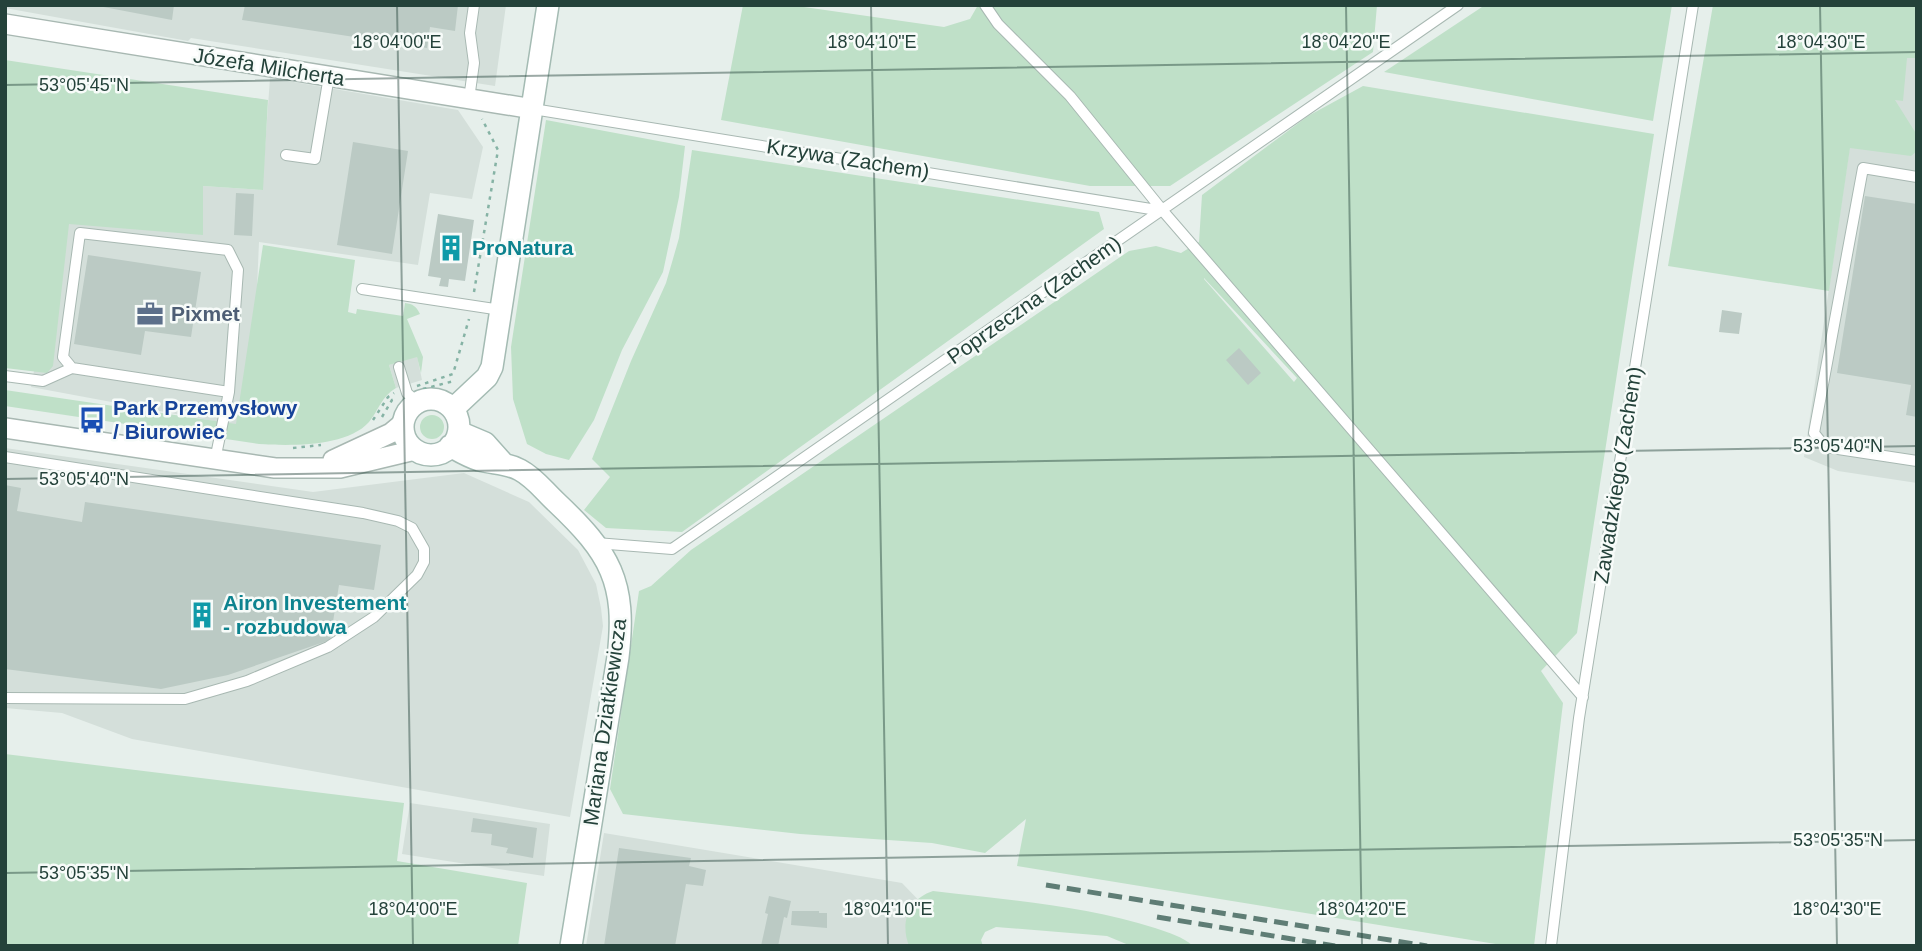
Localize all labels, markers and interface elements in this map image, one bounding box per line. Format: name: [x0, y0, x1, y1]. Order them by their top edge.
text: 18°04'00"E: [352, 32, 442, 52]
text: 18°04'10"E: [827, 32, 917, 52]
text: 18°04'20"E: [1301, 32, 1391, 52]
text: 18°04'30"E: [1776, 32, 1866, 52]
street label: Józefa Milcherta: [192, 43, 347, 90]
text: 53°05'45"N: [39, 75, 129, 95]
street label: Krzywa (Zachem): [765, 134, 931, 183]
street label: Poprzeczna (Zachem): [943, 231, 1125, 368]
building icon: ProNatura: [436, 233, 466, 263]
place label: ProNatura: [472, 236, 574, 259]
office icon: Pixmet: [135, 299, 165, 329]
place label: Pixmet: [171, 302, 240, 325]
street label: Zawadzkiego (Zachem): [1589, 365, 1646, 585]
place label: Park Przemysłowy / Biurowiec: [113, 396, 298, 443]
bus stop icon: Park Przemysłowy / Biurowiec: [77, 405, 107, 435]
text: 53°05'40"N: [1793, 436, 1883, 456]
text: 53°05'40"N: [39, 469, 129, 489]
place label: Airon Investement - rozbudowa: [223, 591, 406, 638]
building icon: Airon Investement - rozbudowa: [187, 600, 217, 630]
street label: Mariana Dziatkiewicza: [579, 617, 630, 827]
text: 53°05'35"N: [1793, 830, 1883, 850]
text: 53°05'35"N: [39, 863, 129, 883]
text: 18°04'00"E: [368, 899, 458, 919]
text: 18°04'10"E: [843, 899, 933, 919]
text: 18°04'20"E: [1317, 899, 1407, 919]
text: 18°04'30"E: [1792, 899, 1882, 919]

